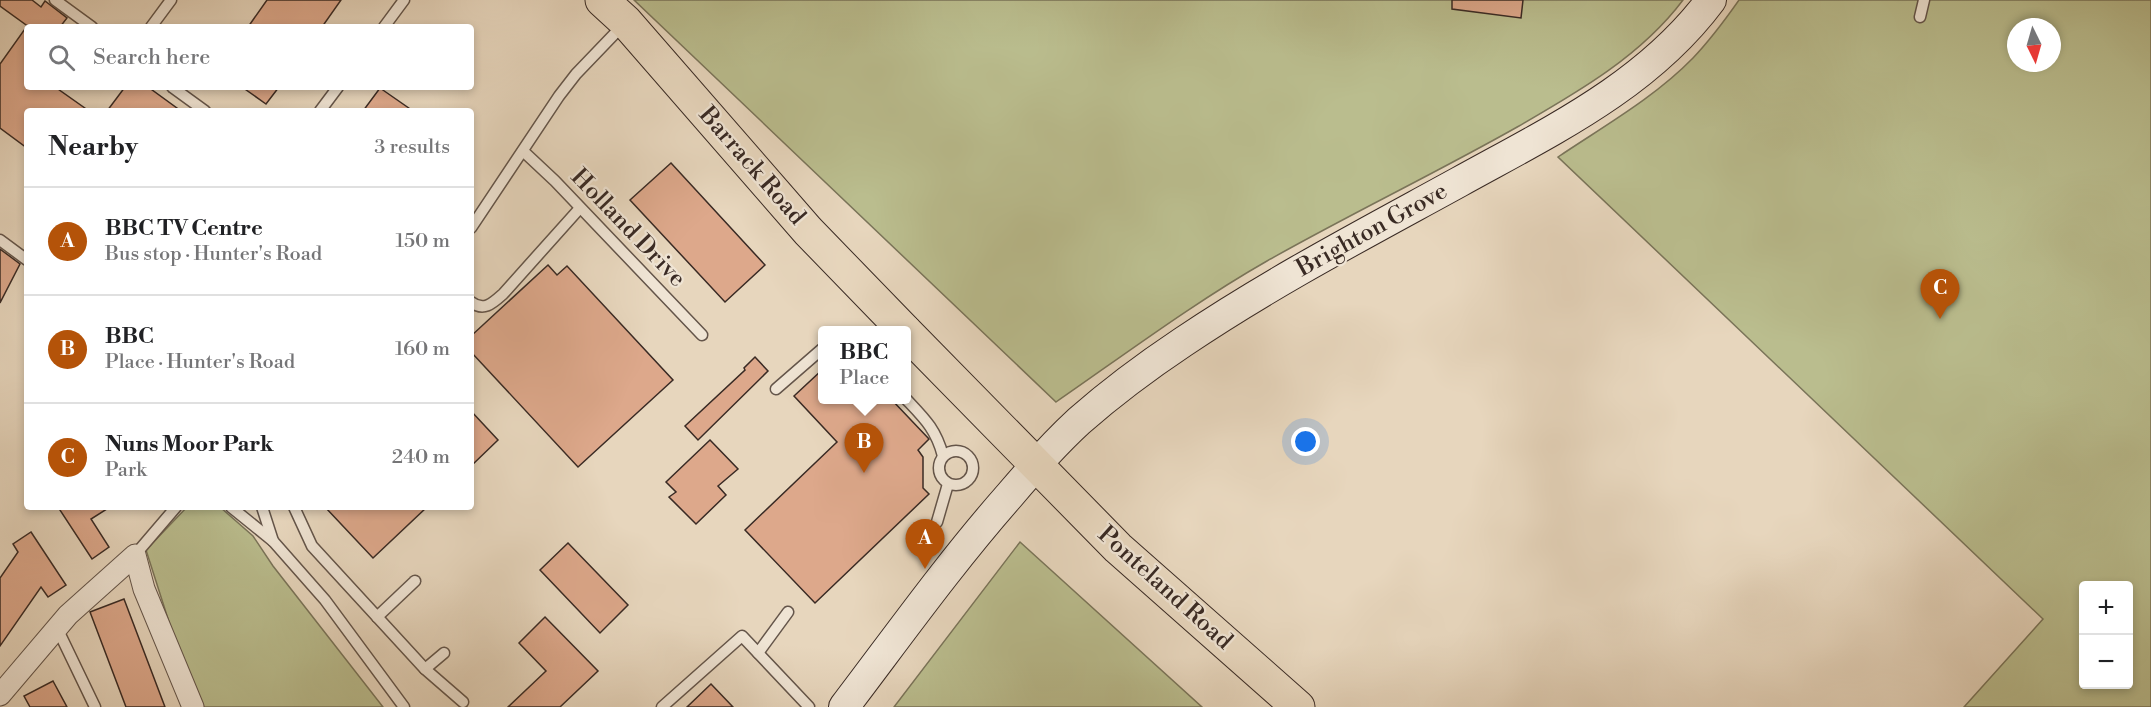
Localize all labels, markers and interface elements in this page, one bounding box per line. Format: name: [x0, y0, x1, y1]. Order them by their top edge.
north arrow: [2007, 18, 2061, 72]
search box: [24, 24, 474, 90]
icon: search: [45, 41, 78, 74]
text: Search here: [93, 44, 210, 71]
street label: Barrack Road: [692, 100, 812, 232]
text: Nearby: [48, 131, 138, 163]
text: 3 results: [374, 135, 450, 160]
street label: Holland Drive: [564, 163, 692, 293]
street label: Brighton Grove: [1290, 176, 1453, 284]
text: BBC TV Centre: [105, 215, 263, 242]
text: A: [60, 229, 75, 254]
text: 150 m: [395, 229, 450, 254]
text: Bus stop · Hunter's Road: [105, 242, 322, 267]
pin: C: [1920, 270, 1960, 319]
text: BBC: [105, 323, 154, 350]
popup: [818, 326, 911, 404]
text: B: [60, 337, 75, 362]
text: 160 m: [395, 337, 450, 362]
text: BBC: [840, 339, 888, 366]
text: Place · Hunter's Road: [105, 350, 295, 375]
text: Place: [840, 366, 889, 391]
pin: B: [844, 424, 884, 473]
your location: [1291, 427, 1320, 456]
text: Nuns Moor Park: [105, 431, 274, 458]
text: C: [60, 445, 75, 470]
text: 240 m: [392, 445, 450, 470]
text: Park: [105, 458, 147, 483]
pin: A: [906, 520, 944, 569]
street label: Ponteland Road: [1091, 520, 1239, 657]
map controls: [2079, 581, 2133, 689]
button: +: [2079, 581, 2133, 635]
button: −: [2079, 635, 2133, 689]

